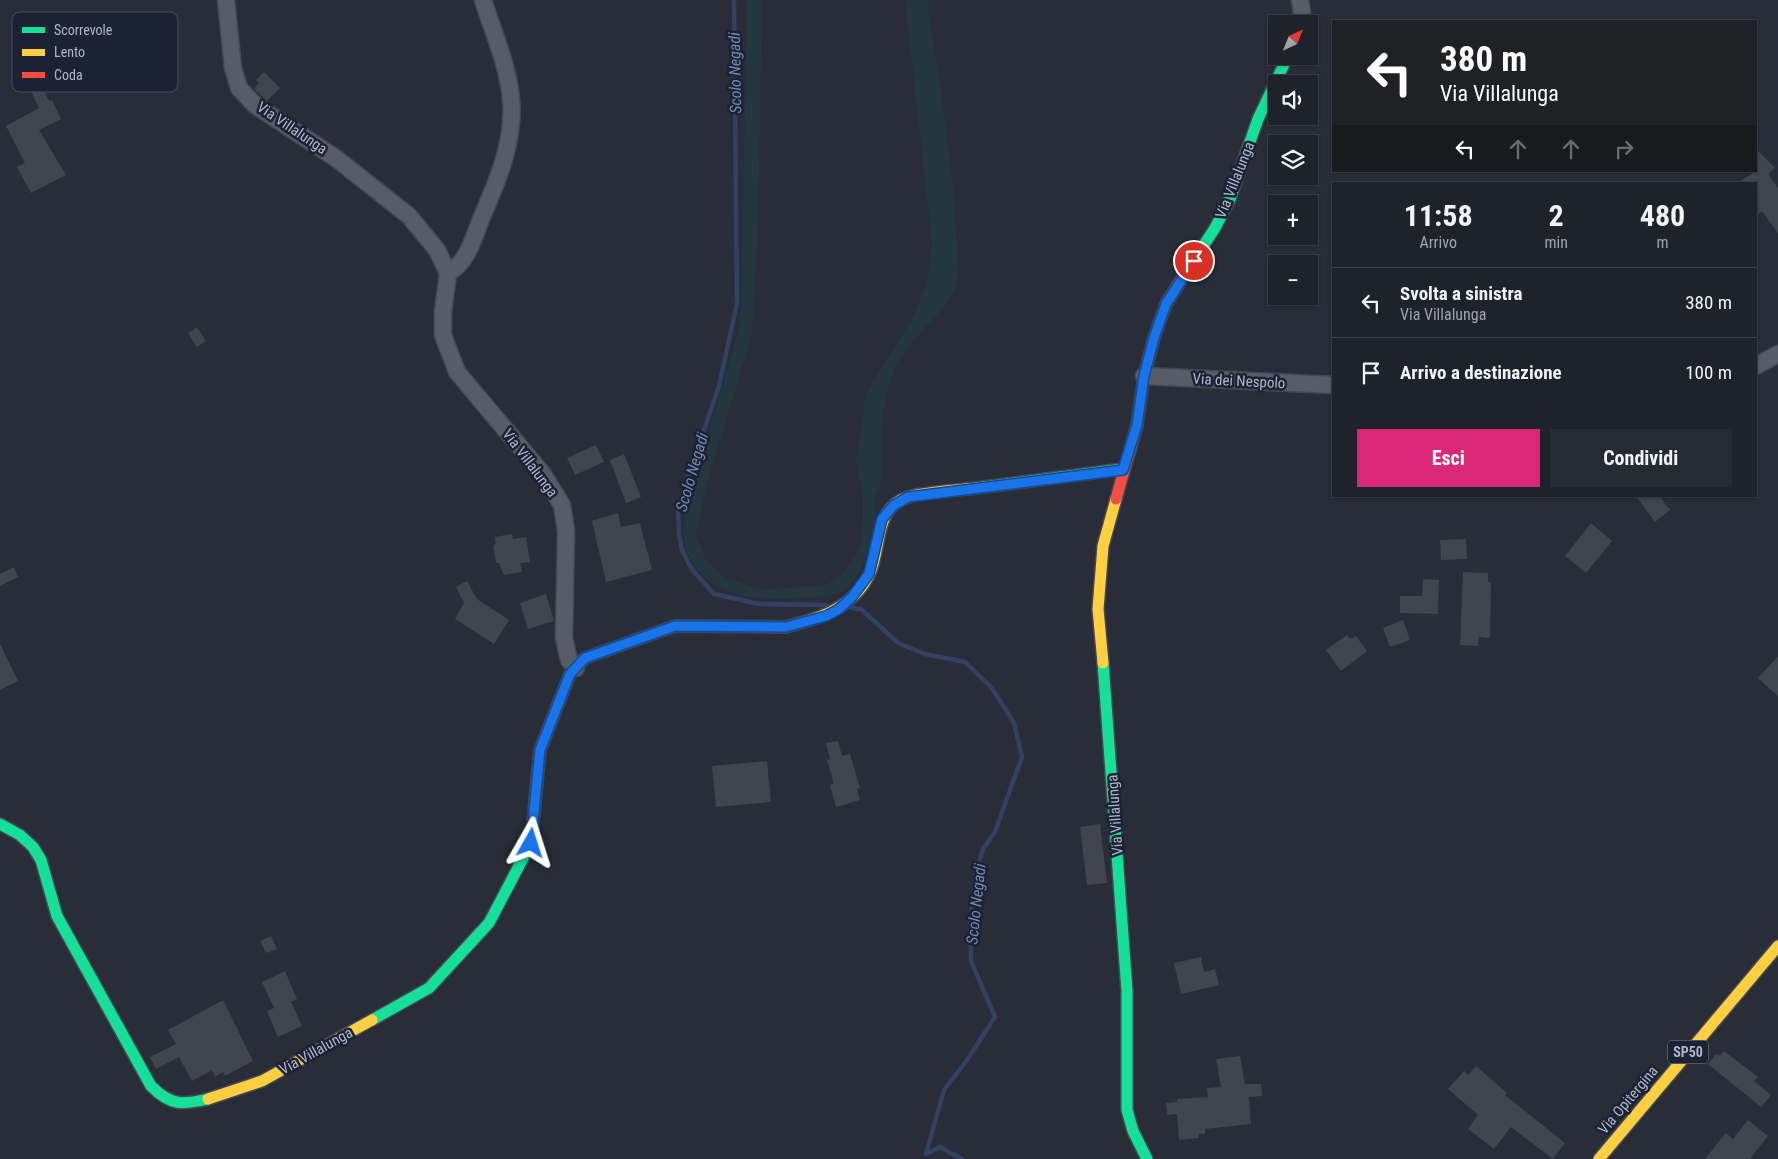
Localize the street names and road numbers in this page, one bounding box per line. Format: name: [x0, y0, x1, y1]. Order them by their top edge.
street label: Via Villalunga: [253, 98, 331, 158]
street label: Via Villalunga: [1211, 139, 1259, 221]
street label: Via dei Nespolo: [1192, 370, 1286, 392]
street label: Via Villalunga: [498, 425, 562, 501]
street label: Via Villalunga: [1103, 774, 1127, 856]
street label: Via Villalunga: [276, 1024, 356, 1078]
road number: SP50: [1668, 1040, 1708, 1064]
street label: Via Opitergina: [1594, 1062, 1662, 1138]

